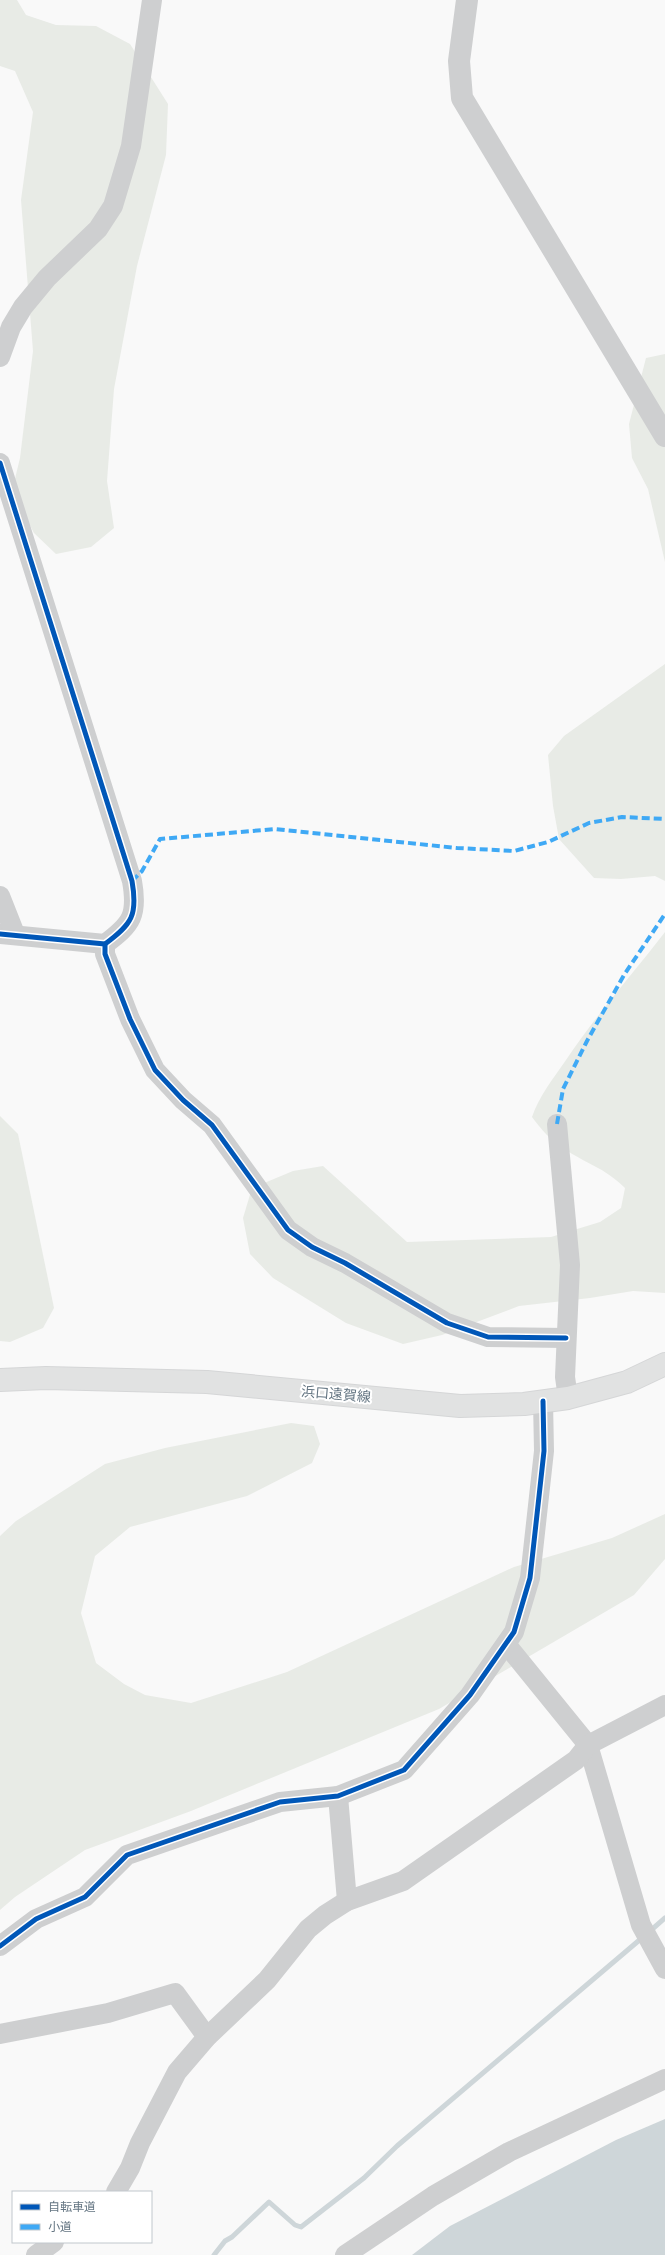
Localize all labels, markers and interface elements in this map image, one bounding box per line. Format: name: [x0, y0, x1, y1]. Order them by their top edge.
street label: 浜口遠賀線: [300, 1382, 372, 1406]
legend: [12, 2191, 152, 2243]
text: 自転車道: [48, 2199, 96, 2214]
text: 小道: [48, 2219, 72, 2234]

